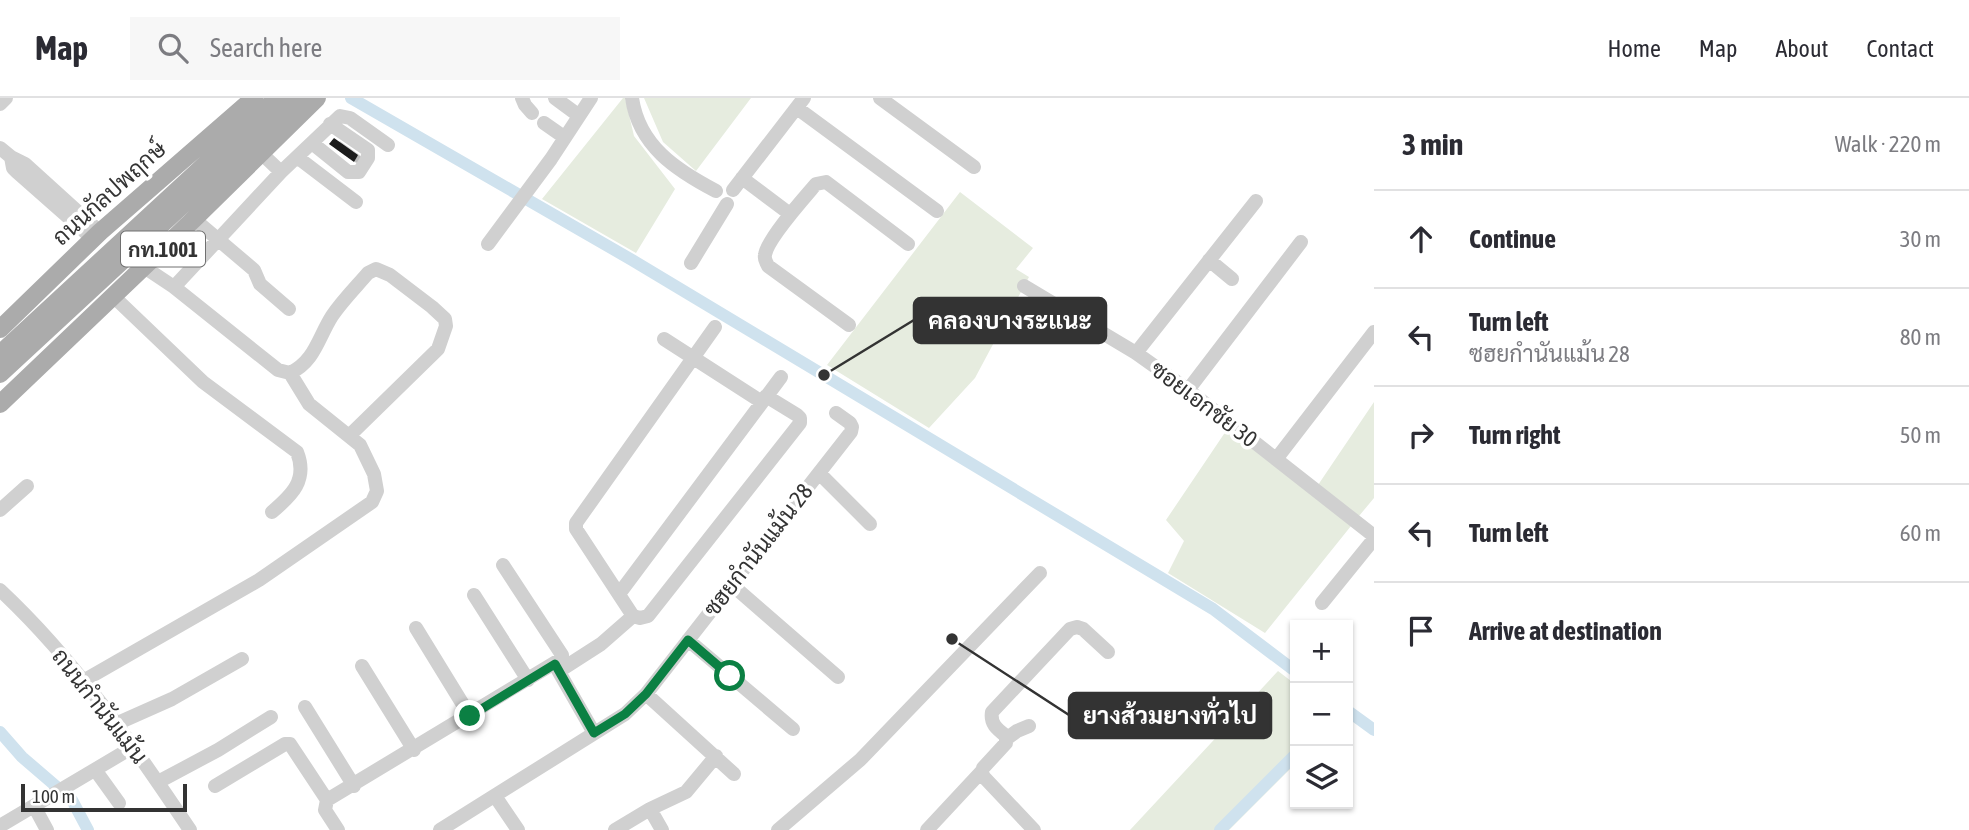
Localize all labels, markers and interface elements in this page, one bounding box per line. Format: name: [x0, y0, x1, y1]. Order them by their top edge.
search box: [130, 17, 620, 80]
text: Map: [35, 29, 88, 67]
icon: search: [154, 29, 192, 67]
text: Search here: [210, 33, 322, 63]
text: Home: [1607, 35, 1661, 62]
text: Map: [1699, 35, 1737, 62]
text: About: [1775, 35, 1828, 62]
text: Contact: [1866, 35, 1934, 62]
text: 3 min: [1402, 127, 1463, 161]
text: Walk · 220 m: [1835, 131, 1941, 157]
street label: ถนนกัลปพฤกษ์: [45, 133, 172, 251]
icon: ahead: [1402, 220, 1440, 258]
text: Continue: [1469, 224, 1556, 254]
text: 30 m: [1900, 226, 1941, 252]
road number: กท.1001: [121, 232, 205, 266]
callout: คลองบางระแนะ: [914, 298, 1106, 343]
text: คลองบางระแนะ: [928, 307, 1092, 334]
text: Turn left: [1469, 307, 1549, 337]
icon: left: [1402, 318, 1440, 356]
text: 80 m: [1900, 324, 1941, 350]
text: ซฮยกำนันแม้น 28: [1469, 341, 1630, 367]
street label: ซอยเอกชัย 30: [1146, 355, 1263, 452]
icon: right: [1402, 416, 1440, 454]
text: Turn right: [1469, 420, 1560, 450]
text: 50 m: [1900, 422, 1941, 448]
street label: ซฮยกำนันแม้น 28: [697, 477, 818, 621]
icon: left: [1402, 514, 1440, 552]
text: Turn left: [1469, 518, 1549, 548]
text: 60 m: [1900, 520, 1941, 546]
icon: arrive: [1402, 612, 1440, 650]
text: Arrive at destination: [1469, 616, 1662, 646]
map controls: [1290, 620, 1353, 809]
button: +: [1290, 620, 1353, 683]
street label: ถนนกำนันแม้น: [47, 642, 154, 769]
route start: [714, 660, 745, 691]
button: −: [1290, 683, 1353, 746]
callout: ยางส้วมยางทั่วไป: [1069, 693, 1271, 738]
text: ยางส้วมยางทั่วไป: [1083, 696, 1257, 729]
route end: [454, 700, 485, 731]
button: layers: [1290, 746, 1353, 809]
scale bar: [21, 781, 187, 813]
text: 100 m: [32, 785, 75, 807]

